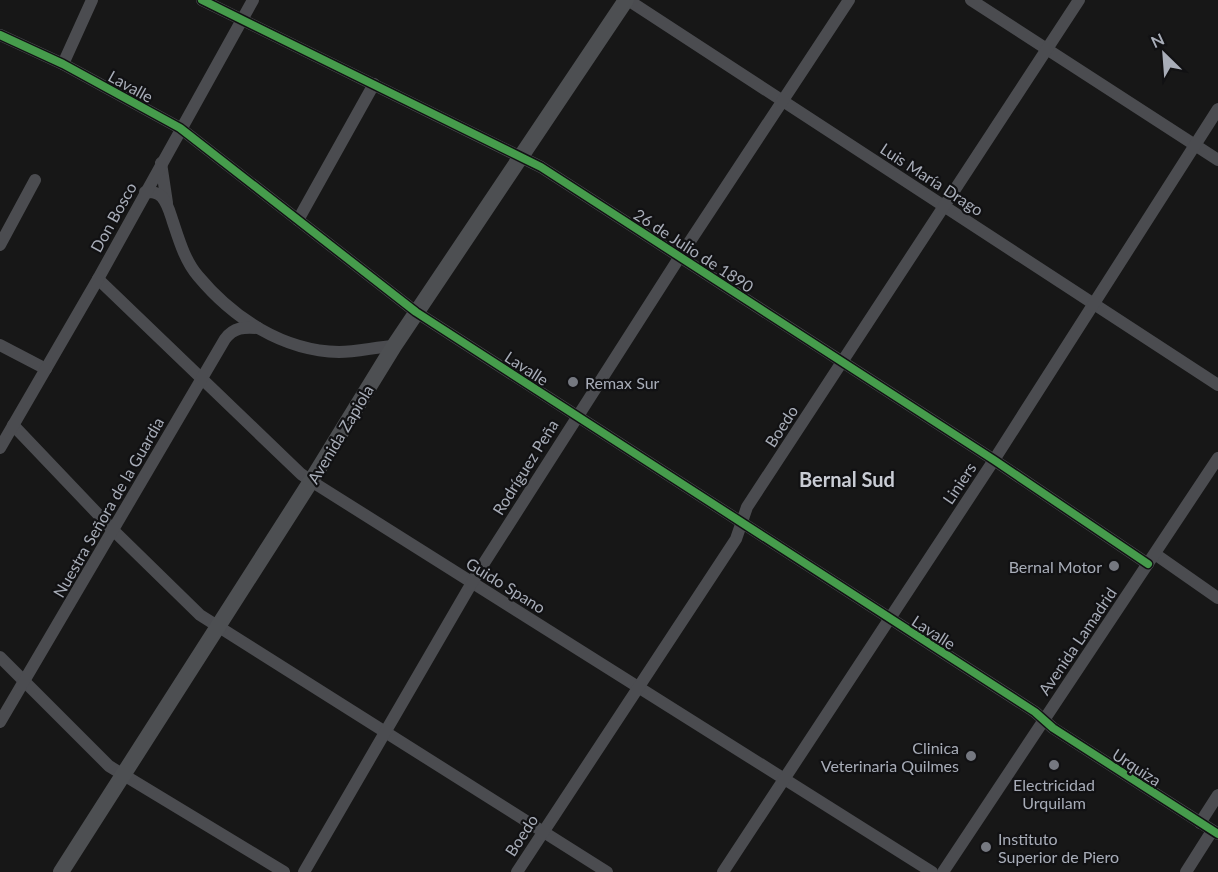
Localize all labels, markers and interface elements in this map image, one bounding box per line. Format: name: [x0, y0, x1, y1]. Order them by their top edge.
north arrow: [1134, 24, 1194, 84]
text: N: [1148, 29, 1167, 51]
street label: Lavalle: [105, 66, 157, 106]
street label: Luis María Drago: [877, 139, 987, 219]
street label: Don Bosco: [86, 179, 140, 255]
street label: 26 de Julio de 1890: [631, 204, 757, 296]
street label: Lavalle: [502, 347, 552, 389]
place label: Remax Sur: [585, 373, 660, 392]
marker: Remax Sur: [566, 375, 580, 389]
street label: Avenida Zapiola: [303, 381, 377, 487]
street label: Boedo: [761, 402, 801, 450]
street label: Nuestra Señora de la Guardia: [49, 414, 167, 600]
street label: Rodríguez Peña: [488, 416, 562, 518]
street label: Liniers: [938, 459, 980, 507]
district label: Bernal Sud: [799, 467, 895, 491]
street label: Guido Spano: [463, 553, 549, 617]
place label: Bernal Motor: [1009, 557, 1102, 576]
marker: Bernal Motor: [1107, 559, 1121, 573]
street label: Avenida Lamadrid: [1034, 584, 1120, 698]
street label: Lavalle: [909, 611, 959, 653]
place label: Clinica Veterinaria Quilmes: [821, 738, 959, 775]
street label: Urquiza: [1109, 744, 1165, 790]
marker: Clinica Veterinaria Quilmes: [964, 749, 978, 763]
marker: Electricidad Urquilam: [1047, 758, 1061, 772]
place label: Electricidad Urquilam: [1013, 775, 1095, 812]
street label: Boedo: [501, 811, 541, 859]
place label: Instituto Superior de Piero: [998, 829, 1119, 866]
marker: Instituto Superior de Piero: [979, 840, 993, 854]

